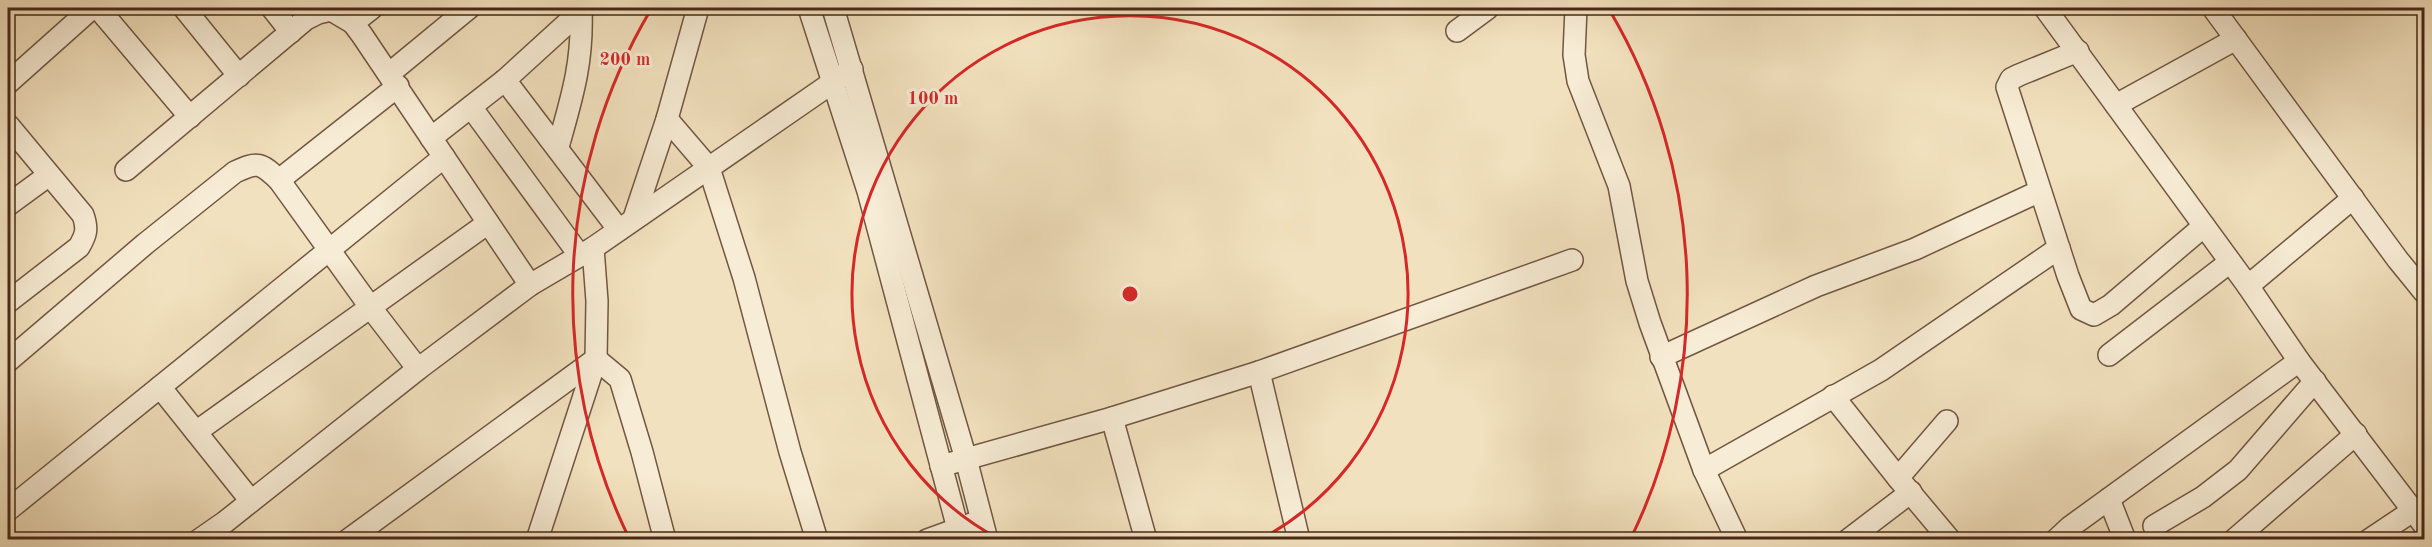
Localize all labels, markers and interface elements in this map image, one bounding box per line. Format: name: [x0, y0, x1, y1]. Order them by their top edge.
text: 200 m: [600, 51, 650, 69]
text: 100 m: [908, 90, 958, 108]
centre of rings: [1120, 284, 1140, 304]

